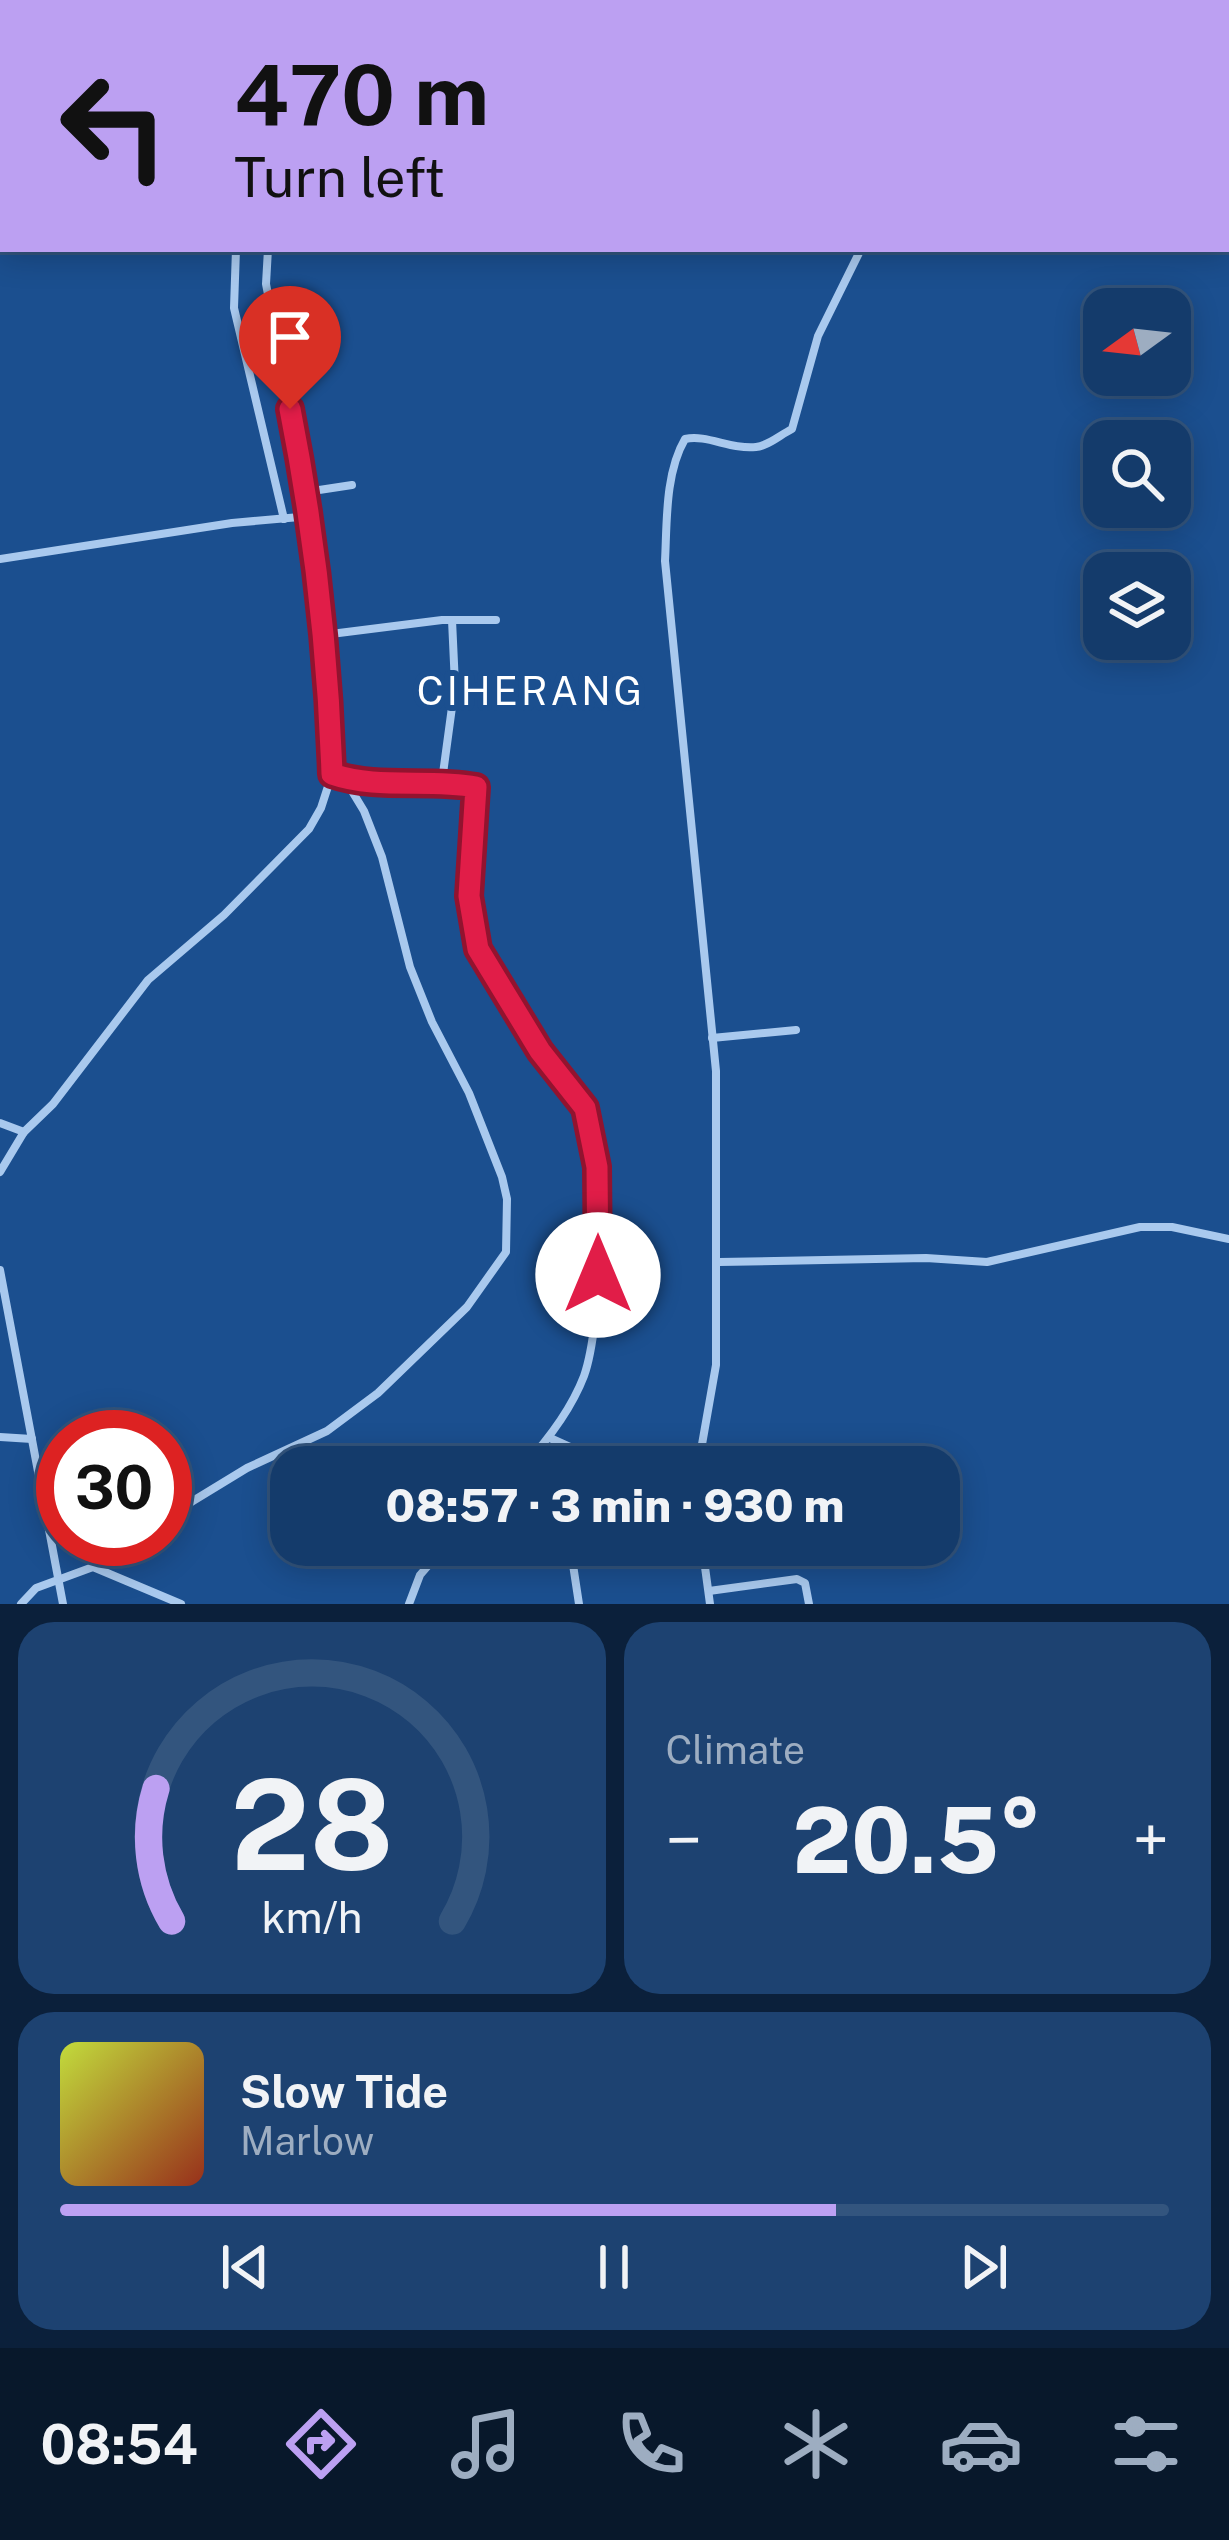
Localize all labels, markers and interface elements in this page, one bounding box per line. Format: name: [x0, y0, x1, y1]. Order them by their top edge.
text: 470 m: [234, 45, 489, 144]
icon: left: [36, 48, 192, 204]
text: Turn left: [234, 146, 445, 209]
pin: [239, 286, 341, 409]
north arrow: [1083, 288, 1191, 396]
map controls: [1083, 288, 1191, 660]
icon: arrive: [257, 304, 323, 370]
button: search: [1083, 420, 1191, 528]
button: layers: [1083, 552, 1191, 660]
district label: CIHERANG: [417, 668, 645, 714]
position arrow: [535, 1212, 661, 1338]
speed limit sign: 30: [36, 1410, 192, 1566]
text: 08:57 · 3 min · 930 m: [386, 1479, 844, 1532]
text: Climate: [666, 1727, 805, 1773]
text: 28: [230, 1751, 393, 1898]
text: 20.5°: [793, 1787, 1042, 1893]
text: −: [666, 1801, 702, 1879]
text: +: [1132, 1801, 1169, 1879]
text: km/h: [261, 1892, 362, 1943]
text: Slow Tide: [240, 2065, 448, 2118]
text: Marlow: [240, 2118, 374, 2164]
icon: previous: [212, 2234, 278, 2300]
icon: pause: [581, 2234, 647, 2300]
icon: next: [951, 2234, 1017, 2300]
icon: directions: [279, 2402, 363, 2486]
icon: music: [444, 2402, 528, 2486]
icon: phone: [609, 2402, 693, 2486]
icon: climate: [774, 2402, 858, 2486]
icon: car: [939, 2402, 1023, 2486]
icon: filters: [1104, 2402, 1188, 2486]
text: 08:54: [41, 2413, 198, 2476]

